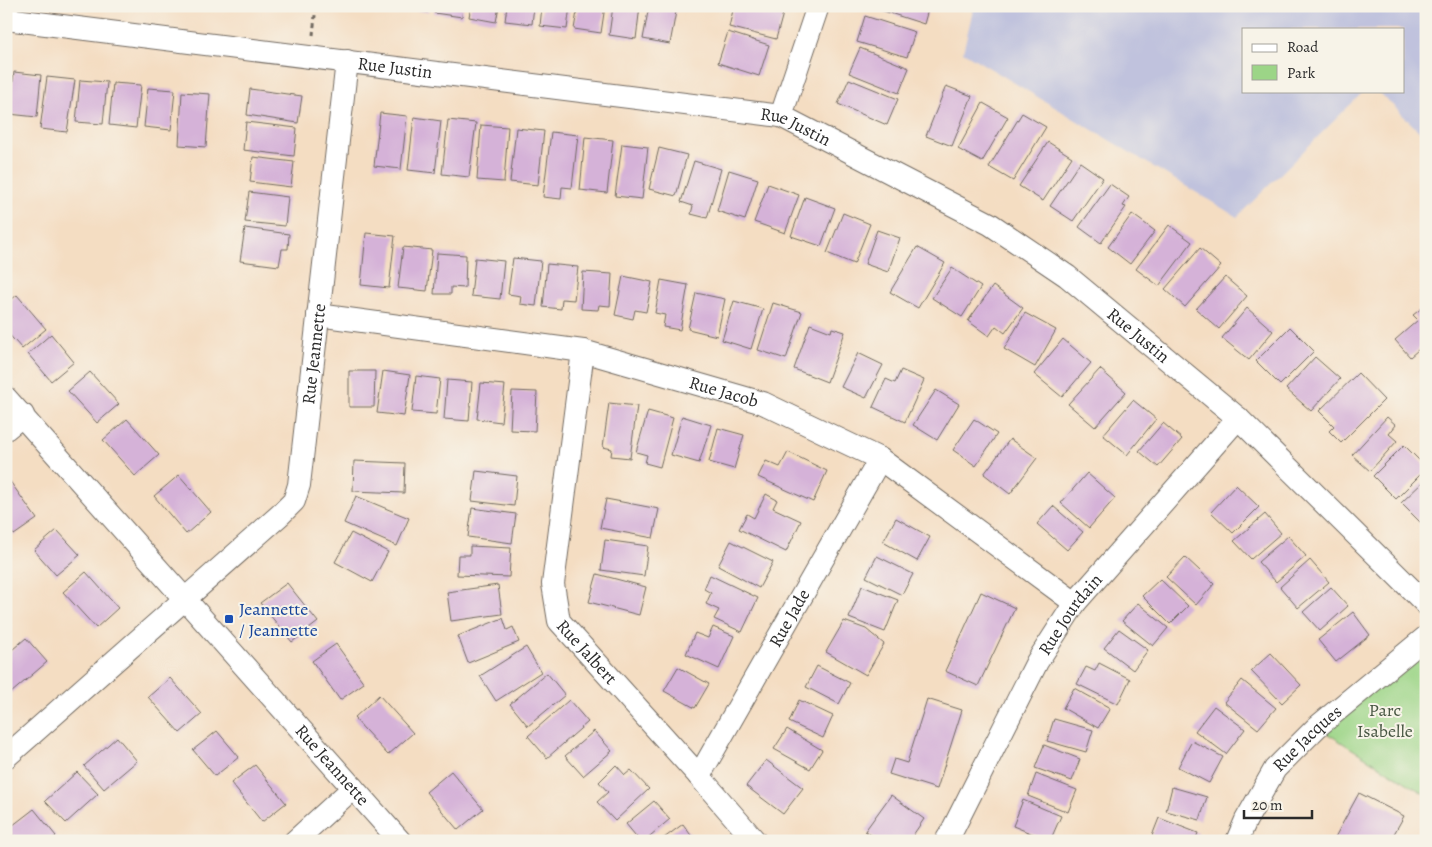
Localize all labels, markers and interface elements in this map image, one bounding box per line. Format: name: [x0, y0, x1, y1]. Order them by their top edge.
legend: [1242, 28, 1404, 92]
text: Road: [1287, 37, 1319, 57]
street label: Rue Justin: [356, 51, 434, 84]
text: Park: [1287, 63, 1316, 83]
street label: Rue Justin: [759, 102, 835, 152]
street label: Rue Jeannette: [296, 302, 331, 406]
street label: Rue Justin: [1102, 302, 1175, 369]
street label: Rue Jacob: [686, 370, 761, 413]
street label: Rue Jourdain: [1033, 568, 1108, 660]
street label: Rue Jade: [763, 584, 815, 651]
place label: Jeannette / Jeannette: [239, 597, 318, 642]
marker: Jeannette / Jeannette: [223, 613, 235, 625]
street label: Rue Jalbert: [551, 614, 623, 690]
park label: Parc Isabelle: [1357, 698, 1413, 743]
street label: Rue Jacques: [1267, 699, 1347, 777]
street label: Rue Jeannette: [290, 719, 375, 811]
scale bar: [1244, 787, 1312, 819]
text: 20 m: [1252, 795, 1283, 815]

